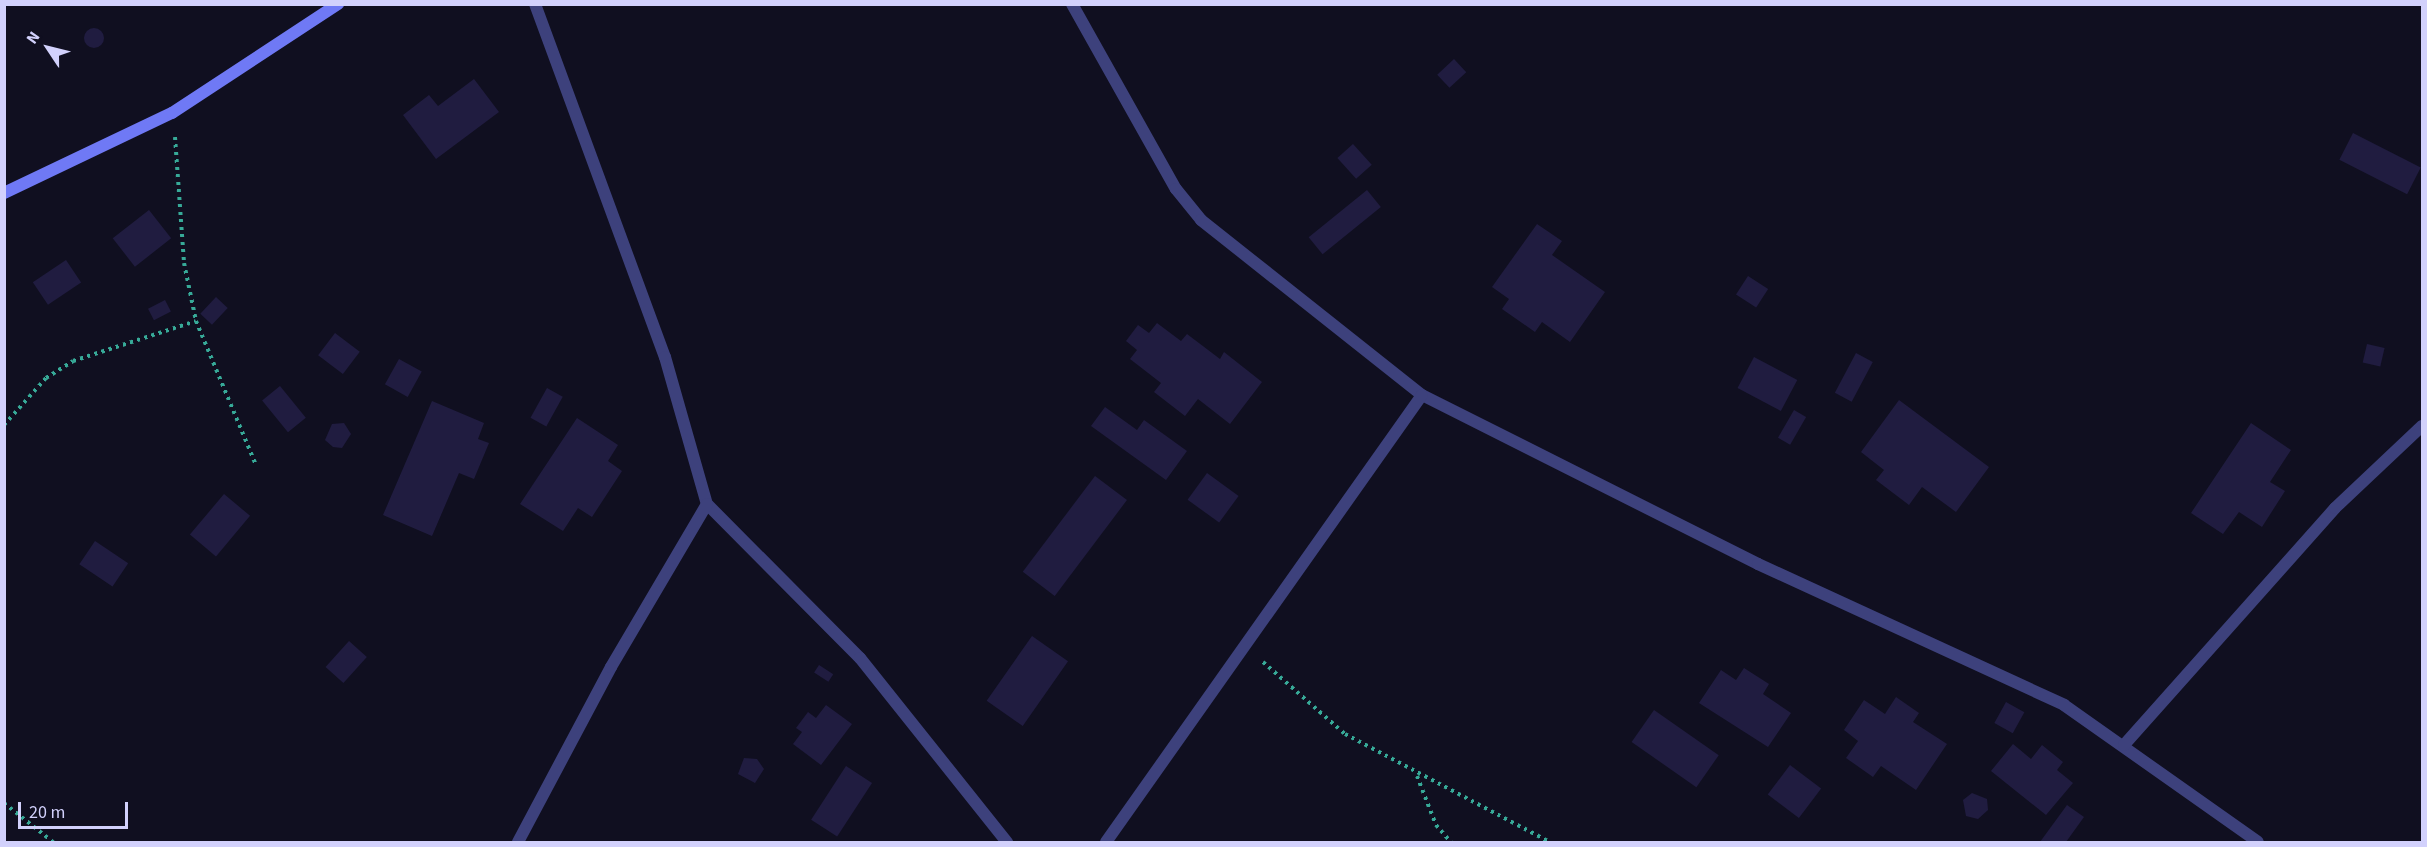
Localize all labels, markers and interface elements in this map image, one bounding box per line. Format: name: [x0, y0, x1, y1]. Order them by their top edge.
north arrow: [18, 18, 78, 78]
text: N: [21, 27, 45, 48]
scale bar: [21, 790, 130, 828]
text: 20 m: [29, 800, 65, 825]

